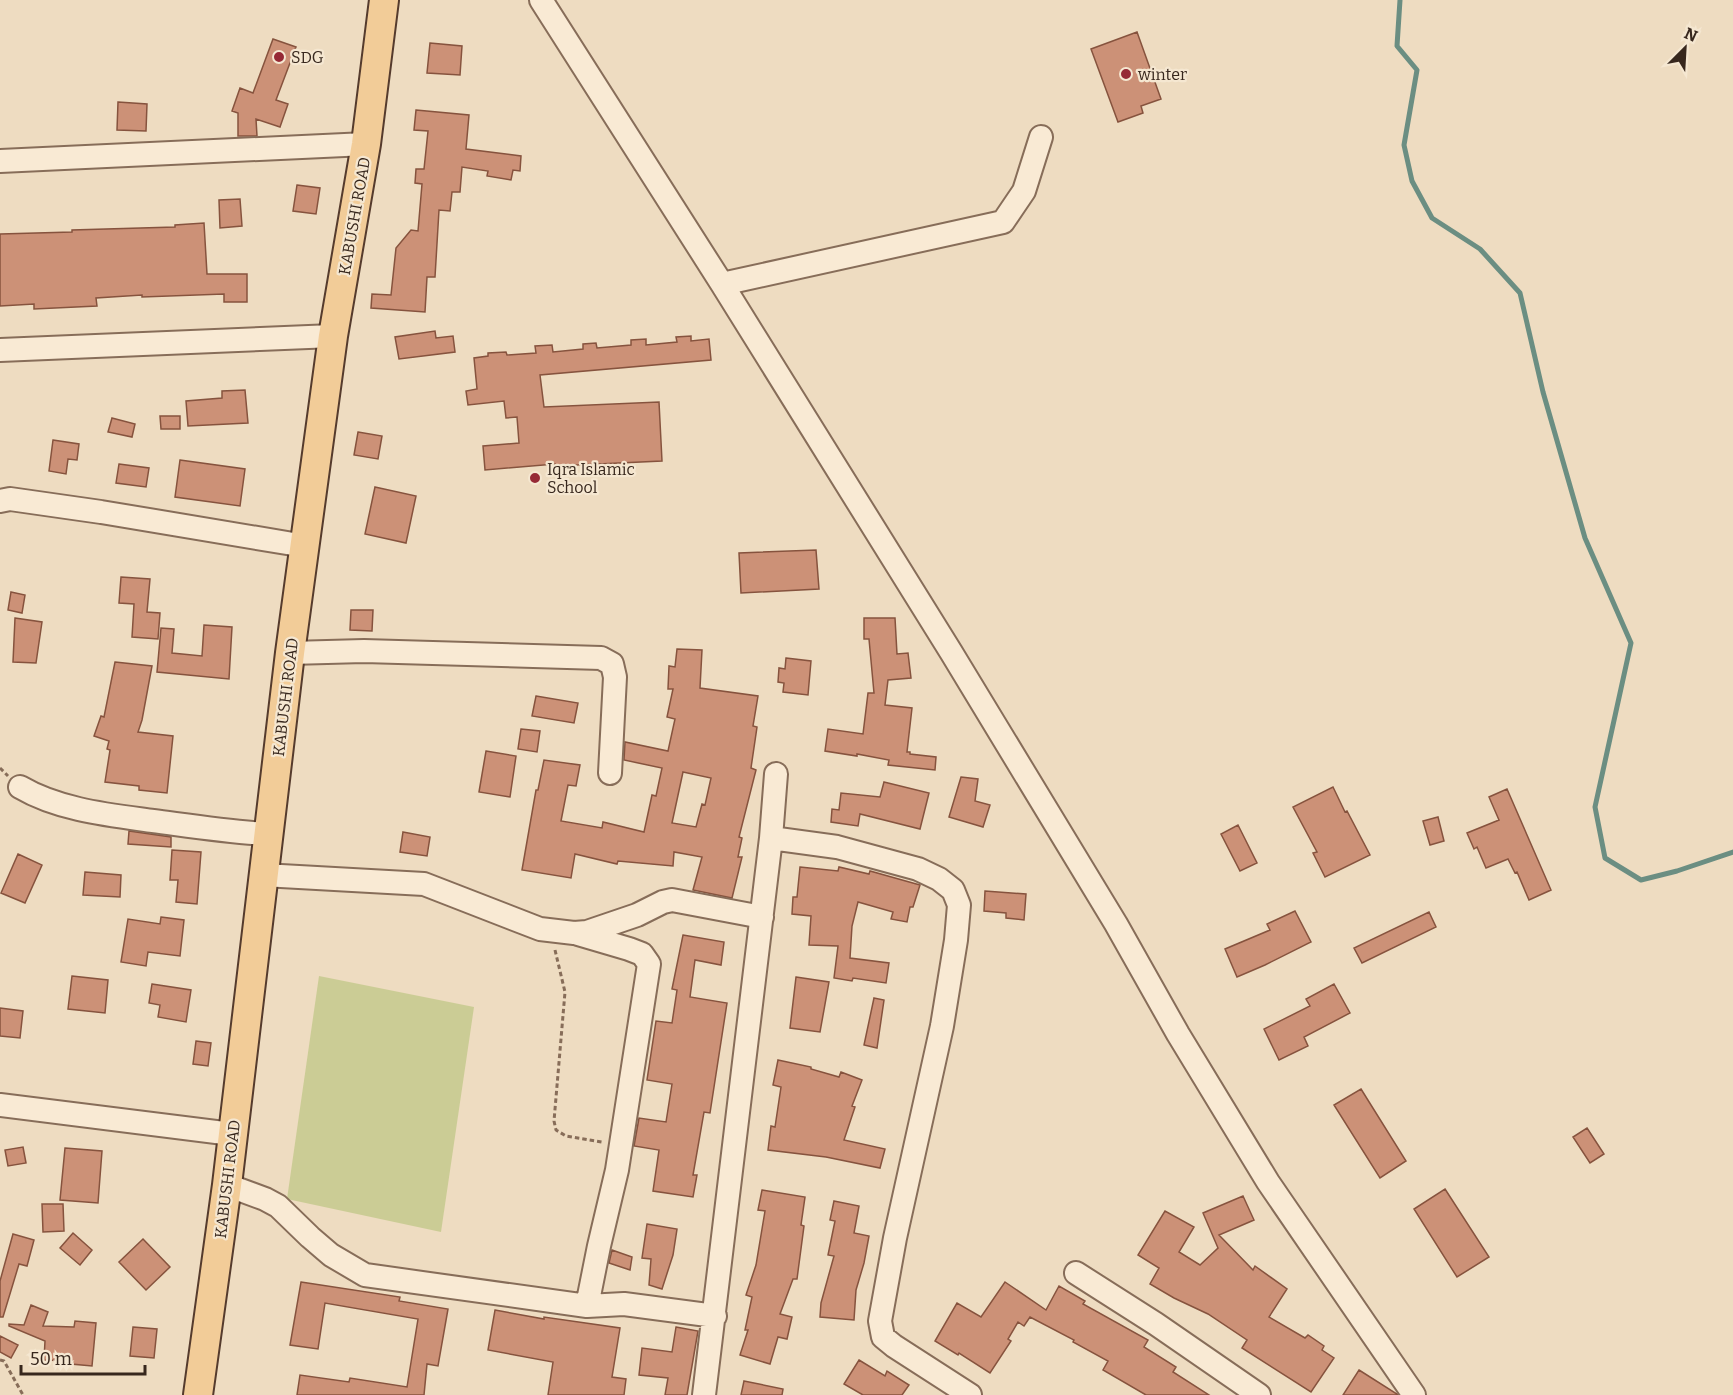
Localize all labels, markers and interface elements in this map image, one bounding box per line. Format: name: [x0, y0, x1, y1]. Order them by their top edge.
north arrow: [1655, 18, 1715, 78]
text: N: [1681, 24, 1700, 46]
place label: SDG: [291, 48, 324, 67]
marker: SDG: [272, 50, 286, 64]
place label: winter: [1137, 65, 1187, 84]
marker: winter: [1119, 67, 1133, 81]
street label: KABUSHI ROAD: [335, 156, 374, 277]
place label: Iqra Islamic School: [547, 460, 635, 497]
marker: Iqra Islamic School: [528, 471, 542, 485]
street label: KABUSHI ROAD: [269, 637, 302, 757]
street label: KABUSHI ROAD: [211, 1119, 244, 1239]
scale bar: [21, 1338, 146, 1376]
text: 50 m: [30, 1348, 72, 1370]

